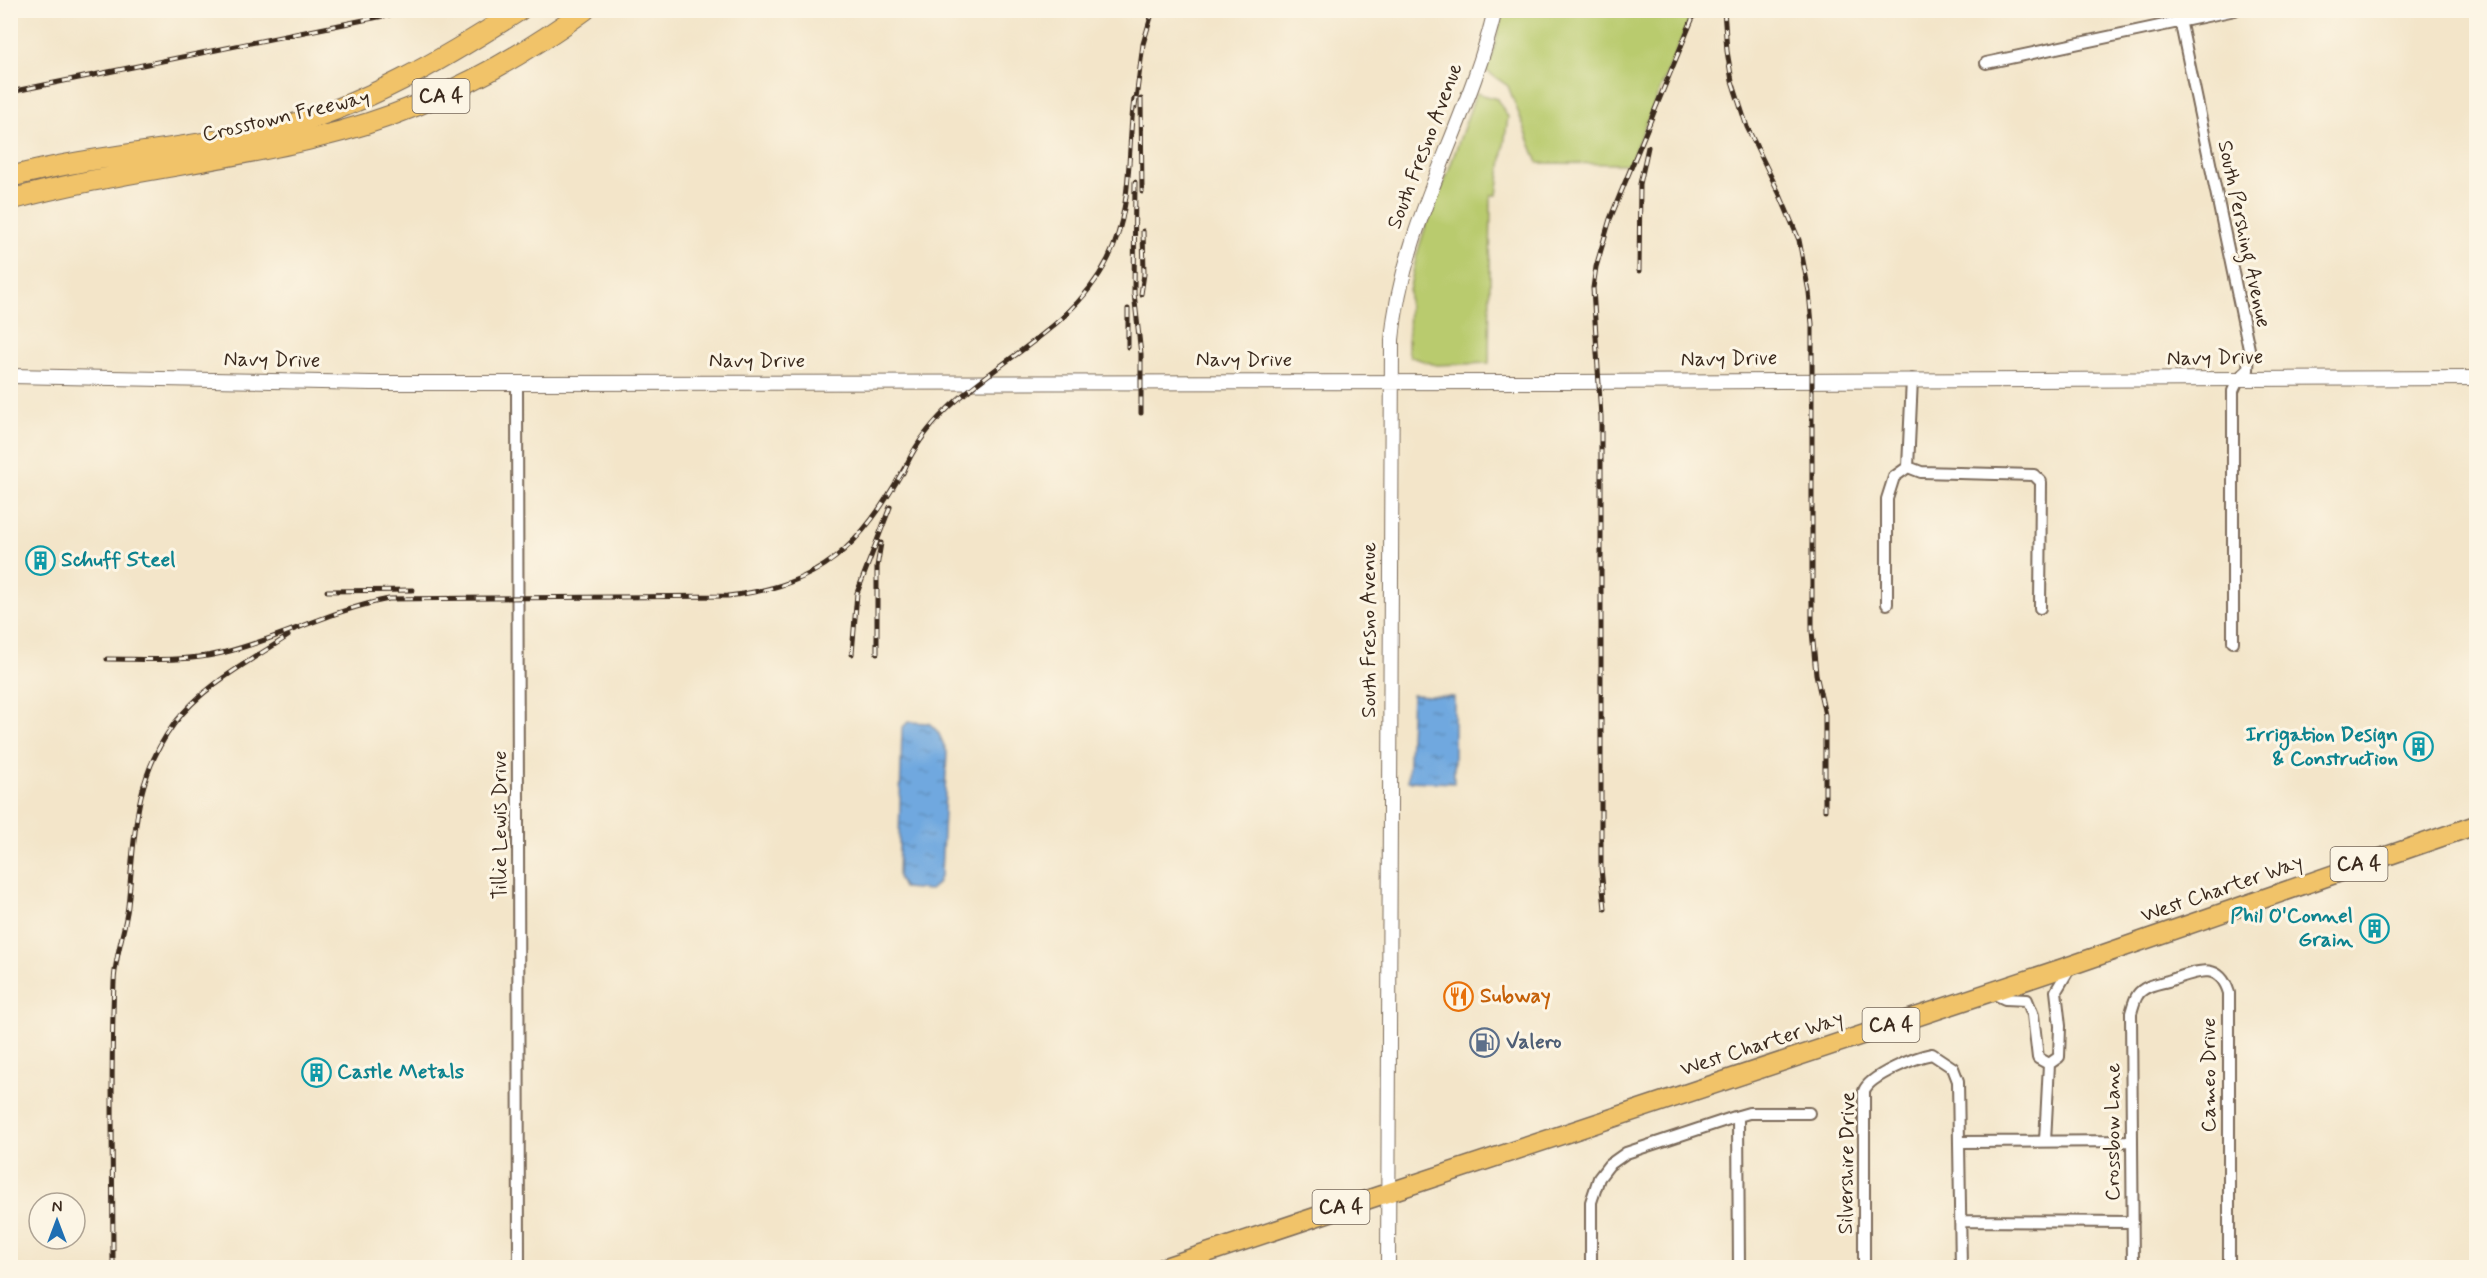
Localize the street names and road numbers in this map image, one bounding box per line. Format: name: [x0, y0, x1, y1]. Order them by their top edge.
street label: South Fresno Avenue: [1380, 59, 1470, 233]
road number: CA 4: [412, 79, 470, 113]
street label: Crosstown Freeway: [199, 83, 373, 149]
street label: South Pershing Avenue: [2209, 138, 2278, 331]
street label: Navy Drive: [2166, 343, 2264, 373]
street label: Navy Drive: [1680, 344, 1778, 374]
street label: Navy Drive: [223, 345, 321, 375]
street label: Navy Drive: [1196, 346, 1292, 374]
street label: Navy Drive: [709, 347, 805, 375]
street label: South Fresno Avenue: [1355, 542, 1383, 718]
street label: Tillie Lewis Drive: [486, 751, 514, 899]
road number: CA 4: [2330, 847, 2388, 881]
street label: West Charter Way: [2137, 848, 2307, 930]
street label: West Charter Way: [1677, 1004, 1847, 1084]
road number: CA 4: [1862, 1008, 1920, 1042]
street label: Cameo Drive: [2195, 1017, 2223, 1133]
street label: Crossbow Lane: [2099, 1063, 2127, 1201]
street label: Silvershire Drive: [1832, 1091, 1862, 1235]
road number: CA 4: [1312, 1190, 1370, 1224]

